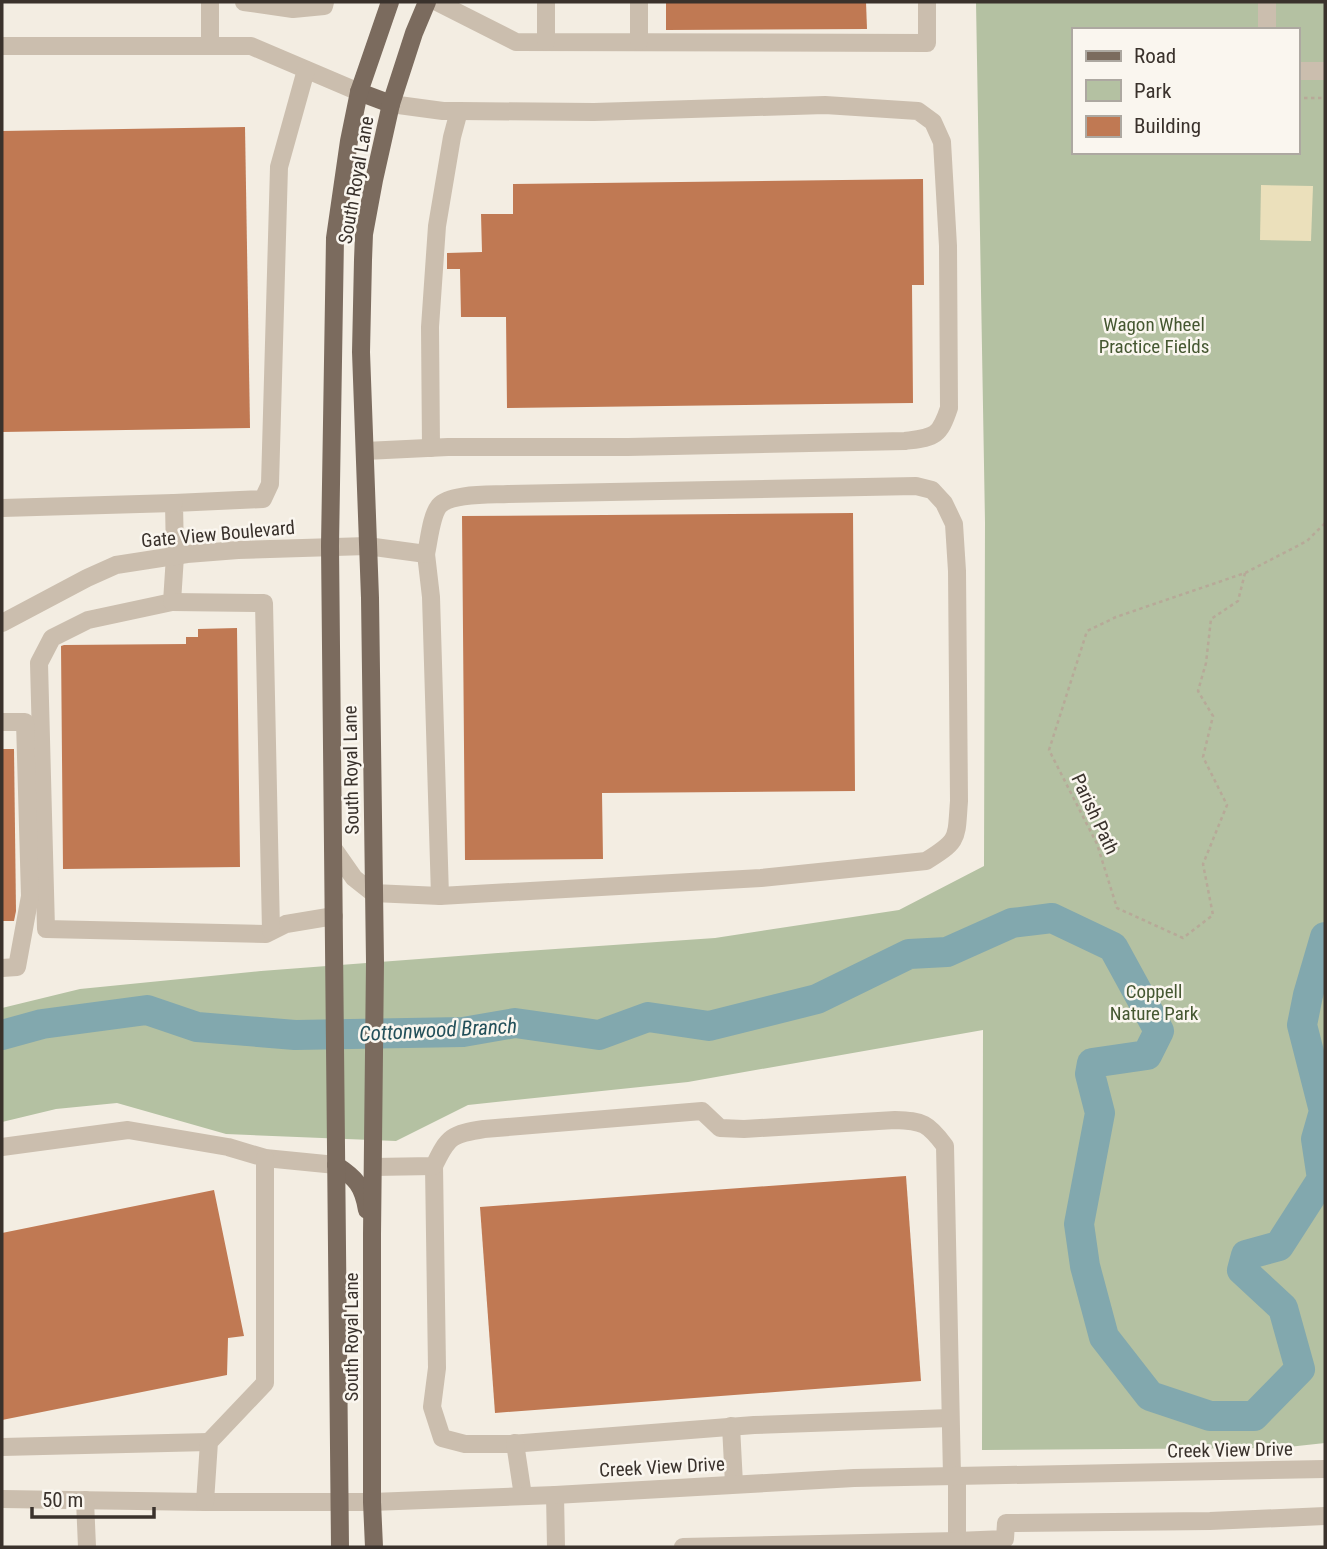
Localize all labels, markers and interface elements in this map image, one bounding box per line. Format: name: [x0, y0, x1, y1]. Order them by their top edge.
legend: [1072, 28, 1299, 154]
text: Road: [1134, 44, 1176, 68]
text: Park: [1134, 79, 1172, 103]
street label: South Royal Lane: [333, 114, 379, 246]
text: Building: [1134, 114, 1201, 138]
park label: Wagon Wheel Practice Fields: [1099, 313, 1209, 358]
street label: Gate View Boulevard: [140, 516, 296, 552]
street label: South Royal Lane: [338, 705, 364, 835]
street label: Parish Path: [1066, 770, 1124, 858]
park label: Coppell Nature Park: [1110, 980, 1199, 1025]
water label: Cottonwood Branch: [358, 1014, 518, 1046]
street label: South Royal Lane: [340, 1272, 363, 1402]
street label: Creek View Drive: [1167, 1437, 1293, 1463]
street label: Creek View Drive: [599, 1452, 725, 1482]
scale bar: [32, 1476, 154, 1520]
text: 50 m: [42, 1488, 83, 1512]

